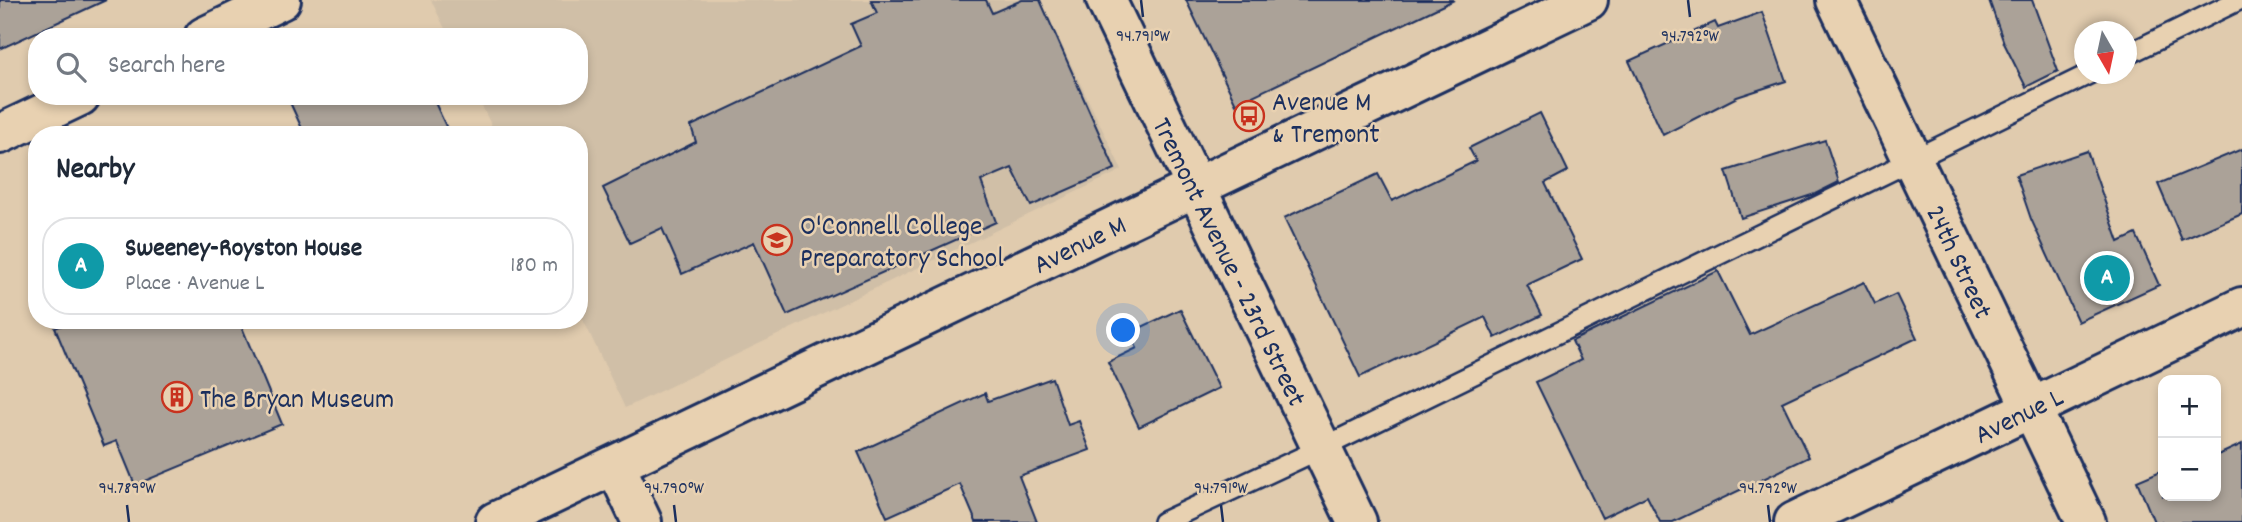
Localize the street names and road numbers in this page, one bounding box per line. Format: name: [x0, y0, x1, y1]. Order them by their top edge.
street label: Tremont Avenue - 23rd Street: [1139, 112, 1314, 414]
street label: 24th Street: [1913, 200, 2000, 327]
street label: Avenue M: [1028, 208, 1135, 287]
street label: Avenue L: [1969, 380, 2071, 457]

